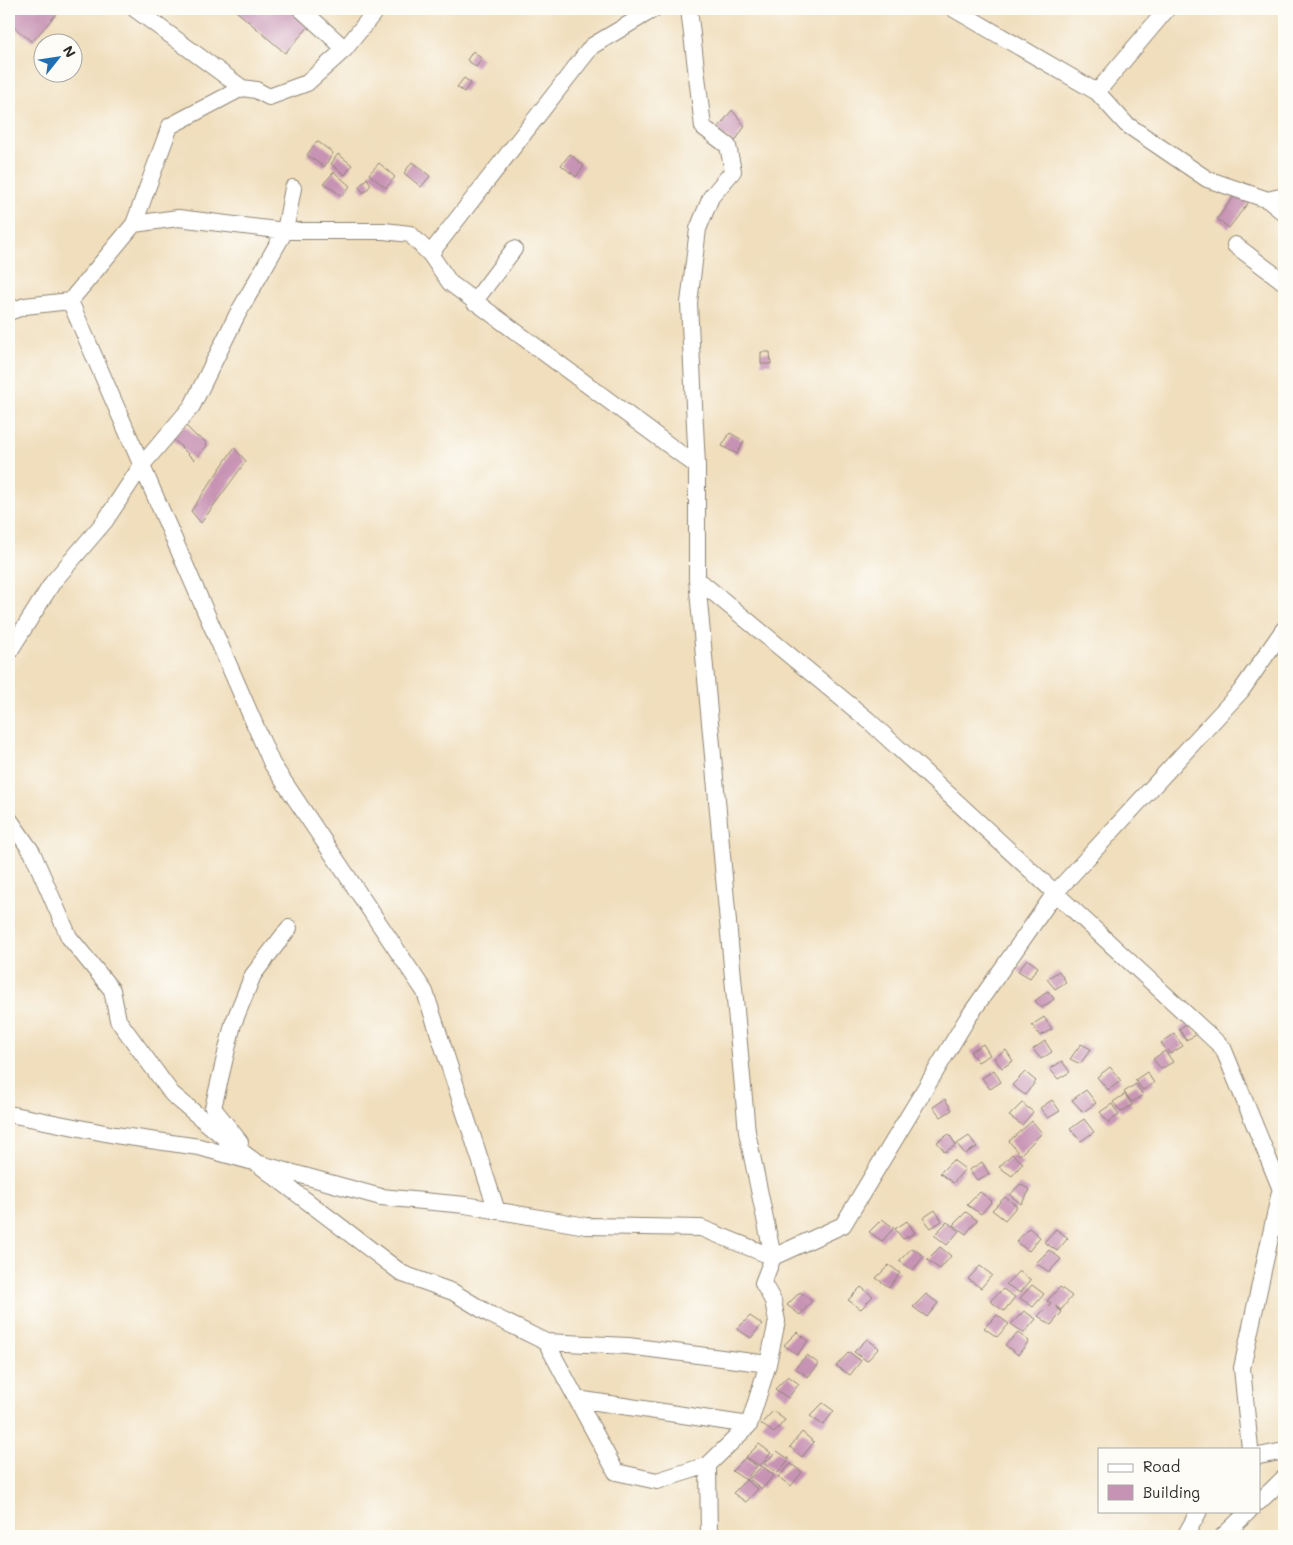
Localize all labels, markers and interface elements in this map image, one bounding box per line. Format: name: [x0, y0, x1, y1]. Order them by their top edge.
north arrow: [32, 32, 82, 82]
text: N: [59, 42, 81, 61]
legend: [1098, 1448, 1260, 1512]
text: Road: [1143, 1456, 1180, 1476]
text: Building: [1143, 1482, 1200, 1502]

